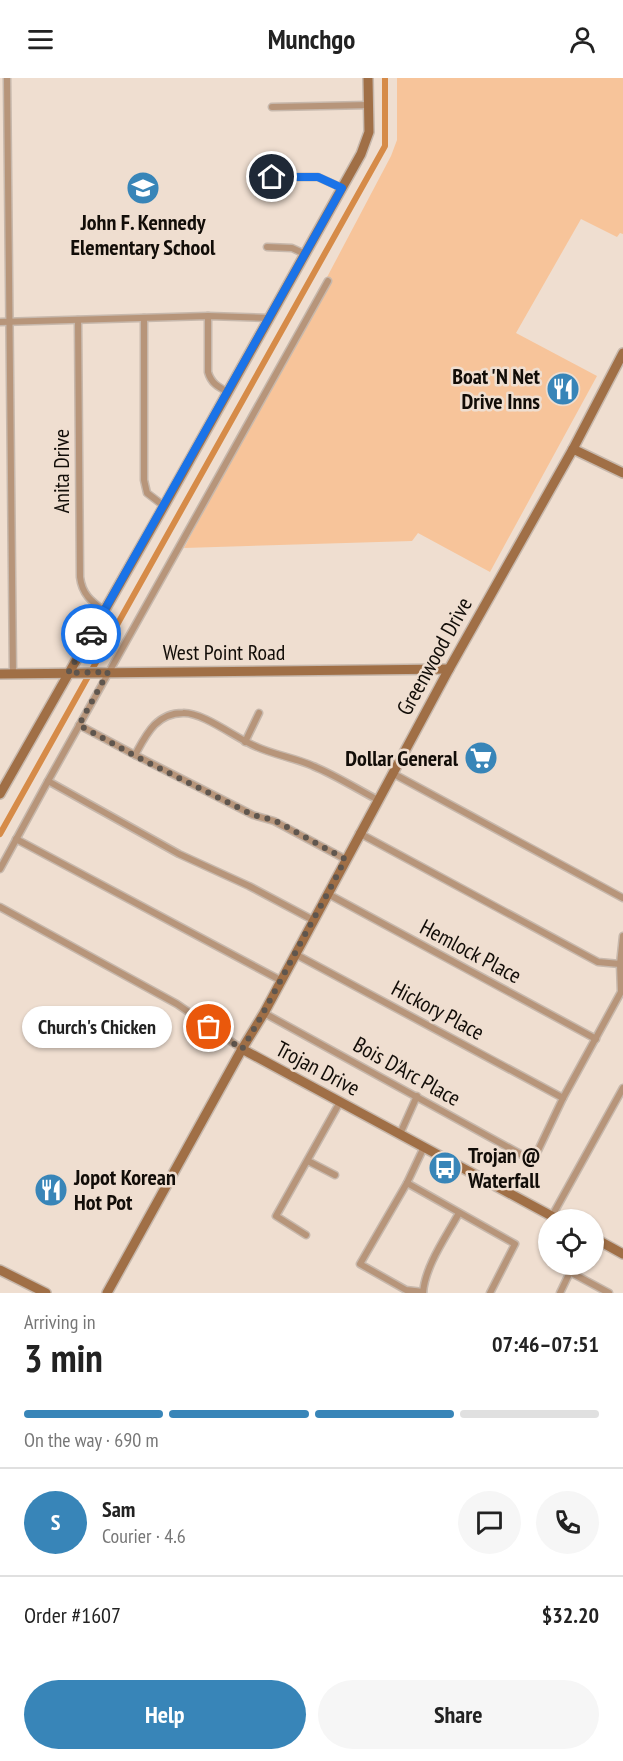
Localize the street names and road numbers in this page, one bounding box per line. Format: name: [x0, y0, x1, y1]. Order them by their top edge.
street label: Anita Drive: [47, 429, 75, 513]
street label: Greenwood Drive: [390, 592, 478, 720]
street label: West Point Road: [163, 638, 285, 666]
street label: Hemlock Place: [416, 913, 526, 989]
street label: Hickory Place: [387, 974, 489, 1046]
street label: Bois D'Arc Place: [348, 1030, 466, 1112]
street label: Trojan Drive: [271, 1034, 365, 1102]

